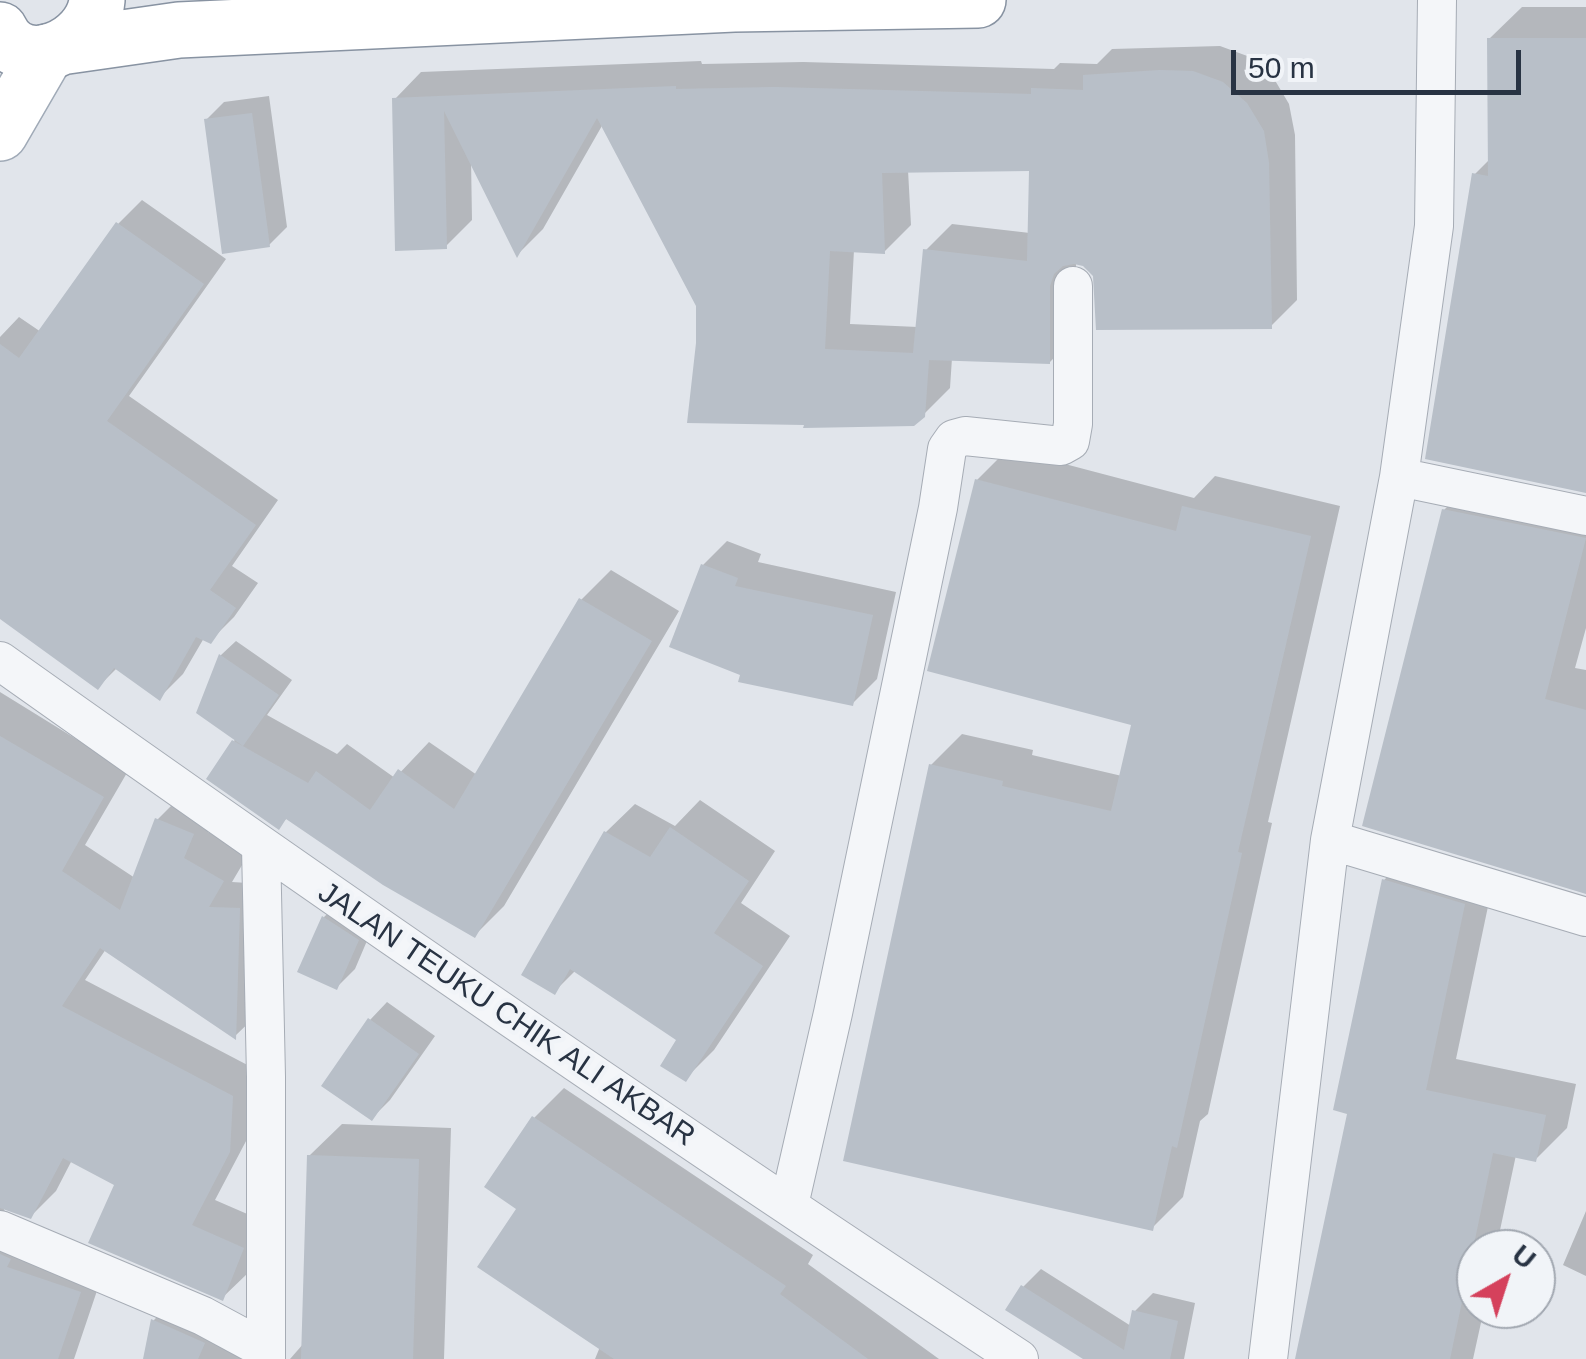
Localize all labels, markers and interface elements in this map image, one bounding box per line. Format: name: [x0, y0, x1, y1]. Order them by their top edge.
scale bar: [1236, 30, 1526, 92]
text: 50 m: [1248, 51, 1315, 84]
street label: JALAN TEUKU CHIK ALI AKBAR: [311, 875, 701, 1155]
north arrow: [1456, 1229, 1556, 1329]
text: U: [1506, 1238, 1542, 1275]

